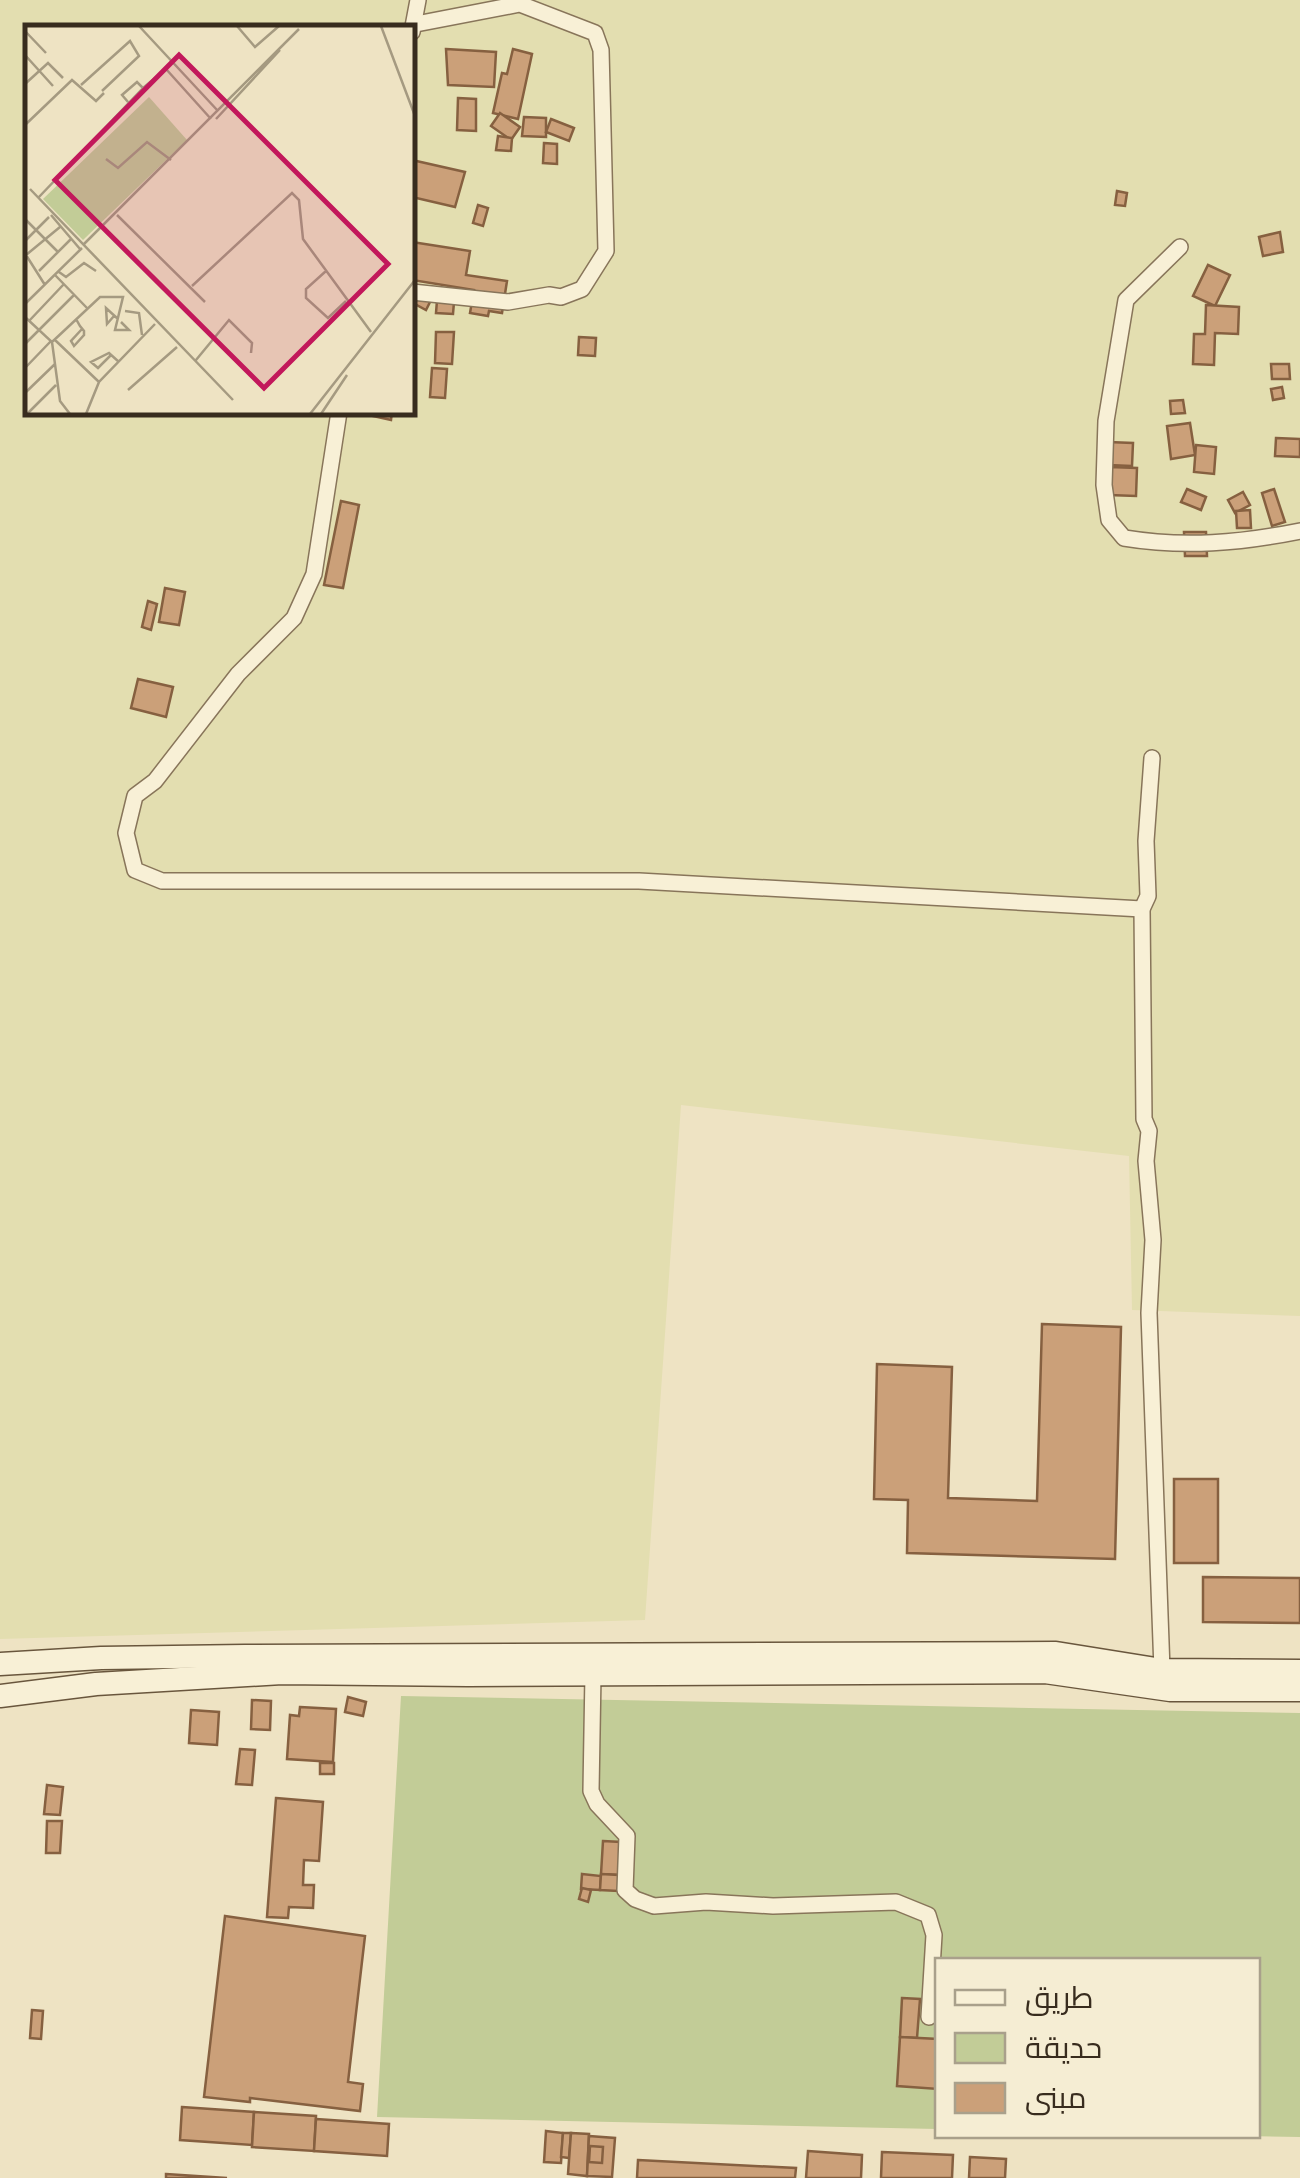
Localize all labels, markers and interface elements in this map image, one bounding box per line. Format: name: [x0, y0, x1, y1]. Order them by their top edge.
inset map: [25, 25, 415, 415]
legend: [935, 1958, 1260, 2138]
text: طريق: [1025, 1976, 1094, 2016]
text: حديقة: [1025, 2026, 1102, 2066]
text: مبنى: [1025, 2076, 1086, 2116]

